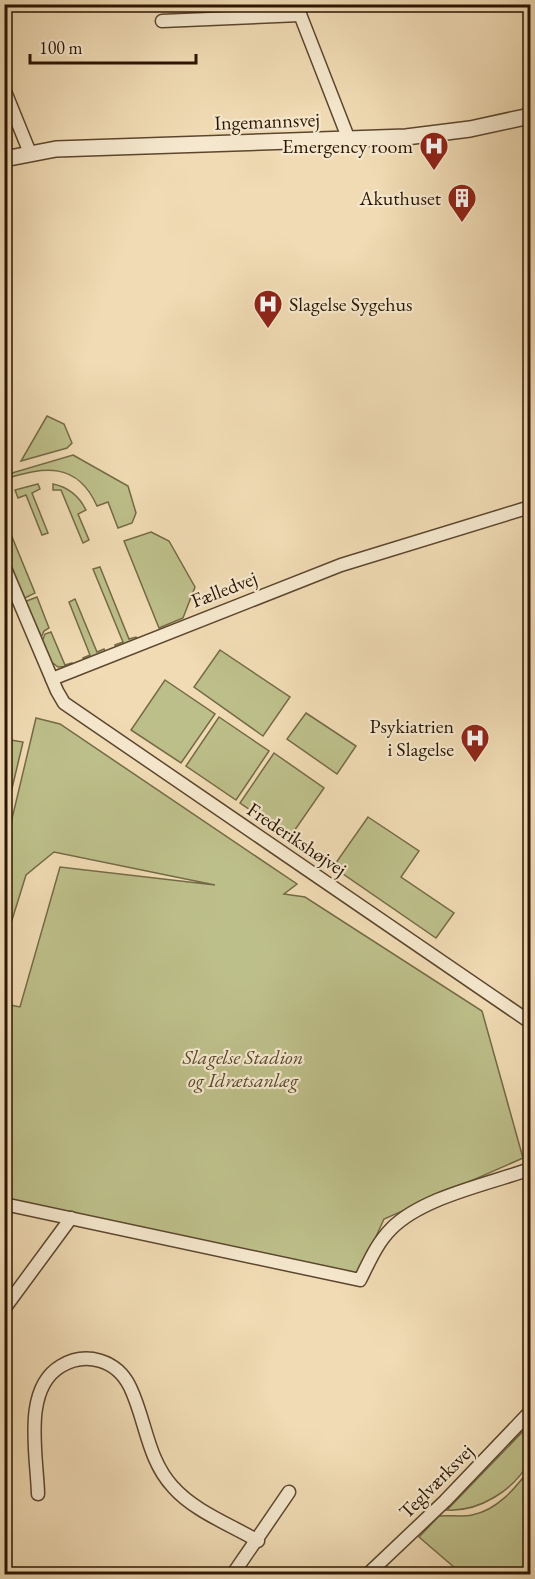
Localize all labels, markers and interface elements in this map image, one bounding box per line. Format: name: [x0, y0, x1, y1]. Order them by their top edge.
scale bar: [30, 27, 196, 65]
text: 100 m: [39, 36, 83, 59]
street label: Ingemannsvej: [214, 106, 320, 136]
hospital icon: Emergency room: [418, 130, 450, 172]
place label: Emergency room: [282, 133, 413, 159]
building icon: Akuthuset: [446, 182, 478, 224]
place label: Akuthuset: [359, 185, 442, 211]
hospital icon: Slagelse Sygehus: [252, 288, 284, 330]
place label: Slagelse Sygehus: [289, 291, 413, 317]
street label: Fælledvej: [187, 565, 261, 613]
place label: Psykiatrien i Slagelse: [369, 713, 454, 762]
hospital icon: Psykiatrien i Slagelse: [459, 722, 491, 764]
street label: Frederikshøjvej: [242, 796, 352, 882]
park label: Slagelse Stadion og Idrætsanlæg: [182, 1044, 303, 1093]
street label: Teglværksvej: [393, 1438, 479, 1524]

